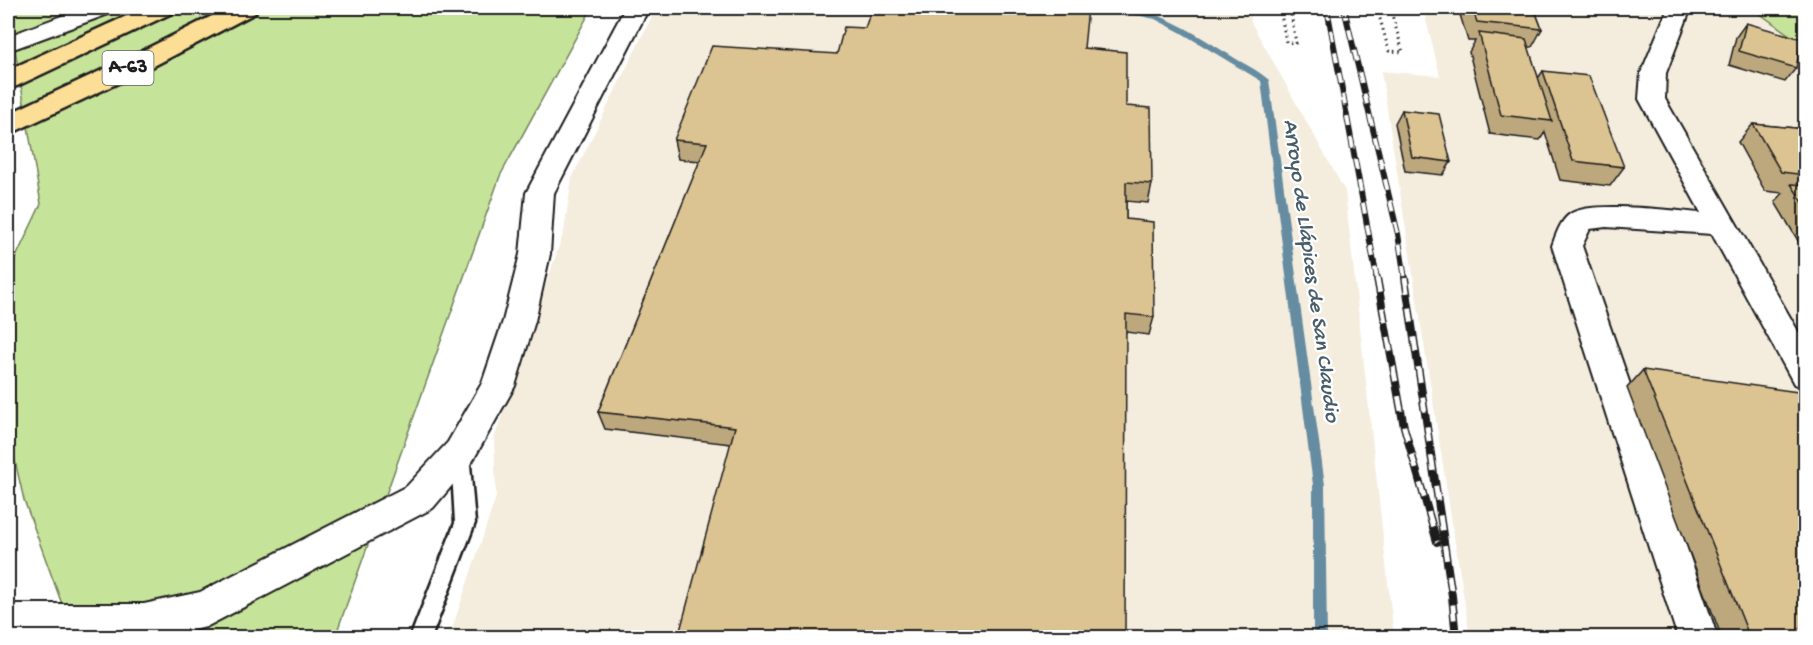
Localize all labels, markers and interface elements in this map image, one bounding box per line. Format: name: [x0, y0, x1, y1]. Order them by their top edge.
road number: A-63: [102, 51, 154, 85]
water label: Arroyo de Llápices de San Claudio: [1276, 118, 1344, 426]

